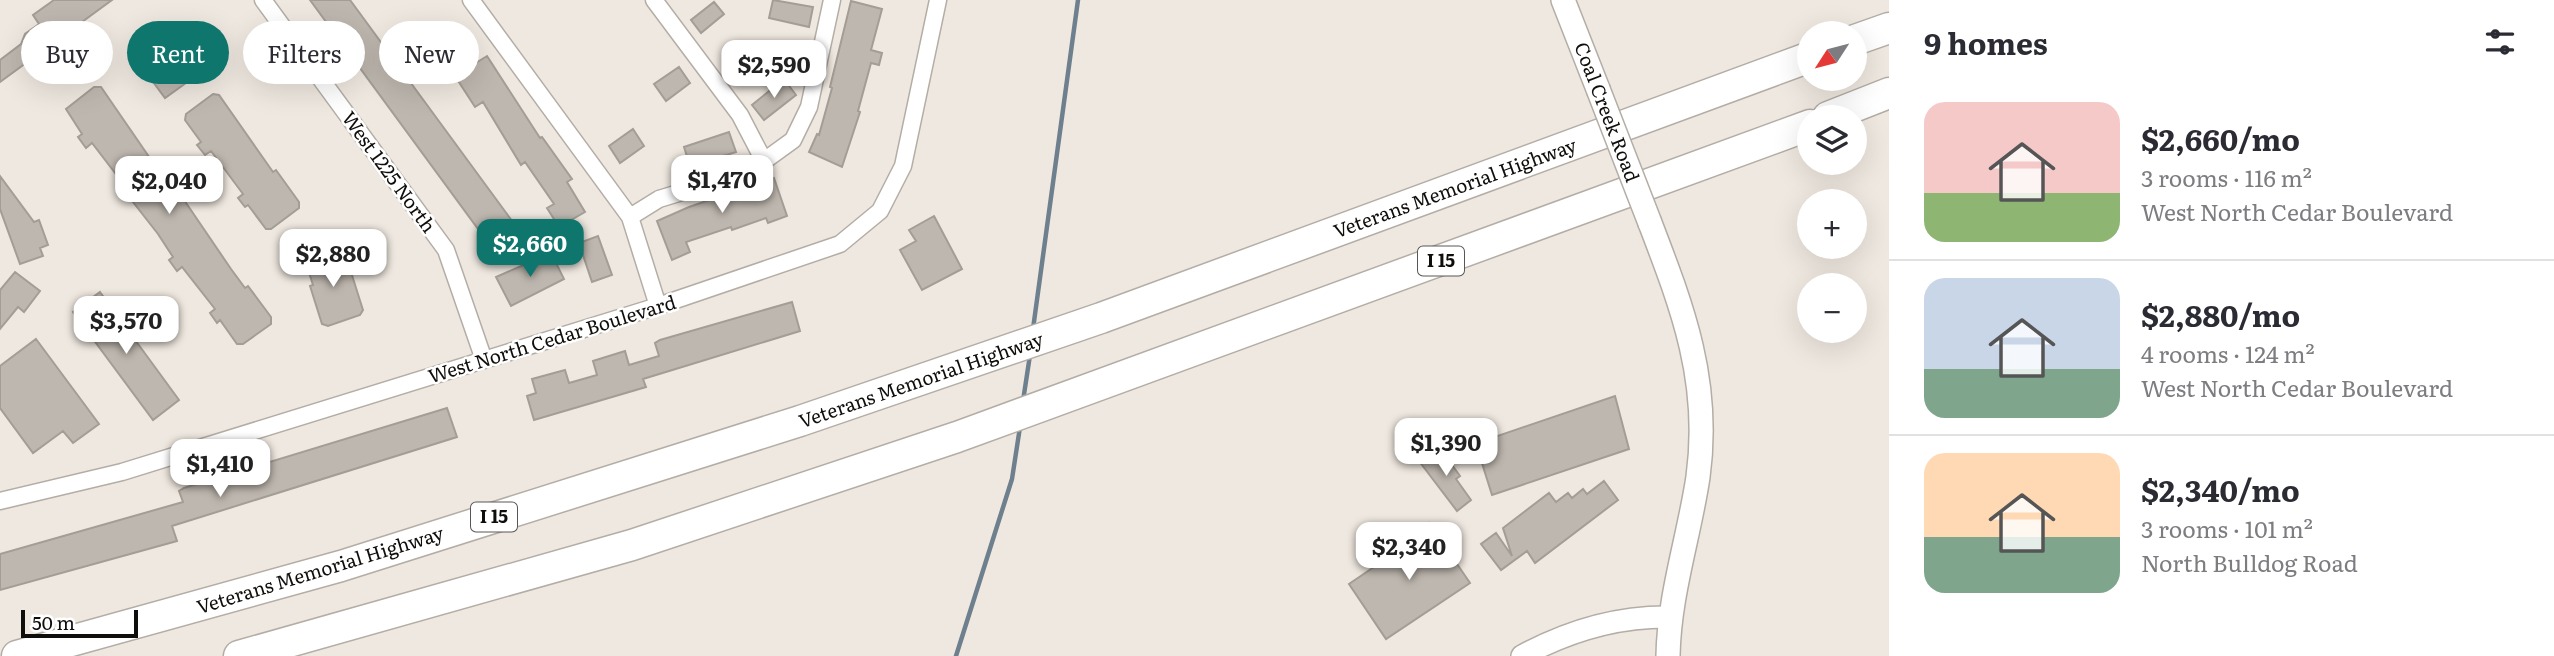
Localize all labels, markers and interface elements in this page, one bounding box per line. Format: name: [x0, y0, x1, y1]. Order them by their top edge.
text: 9 homes: [1924, 20, 2048, 64]
chip: Buy: [21, 21, 113, 84]
chip: Rent: [127, 21, 229, 84]
chip: Filters: [243, 21, 365, 84]
chip: New: [379, 21, 479, 84]
north arrow: [1797, 21, 1867, 91]
map controls: [1797, 21, 1867, 343]
icon: filters: [2481, 23, 2519, 61]
street label: Coal Creek Road: [1568, 38, 1648, 186]
pin: $2,590: [717, 41, 831, 100]
text: $2,590: [737, 46, 811, 80]
street label: West 1225 North: [336, 105, 443, 238]
button: layers: [1797, 105, 1867, 175]
text: $2,660/mo: [2141, 116, 2300, 160]
street label: Veterans Memorial Highway: [1329, 130, 1580, 244]
icon: home: [1980, 130, 2064, 214]
pin: $2,040: [112, 156, 226, 216]
pin: $1,470: [665, 156, 779, 215]
text: 3 rooms · 116 m²: [2141, 160, 2312, 194]
text: $1,470: [687, 161, 757, 195]
text: $2,040: [131, 162, 207, 196]
button: +: [1797, 189, 1867, 259]
text: West North Cedar Boulevard: [2141, 194, 2453, 228]
pin: $2,660: [473, 219, 587, 279]
text: $2,660: [493, 225, 567, 259]
pin: $2,880: [276, 230, 390, 289]
text: $2,880: [296, 235, 370, 269]
road number: I 15: [1418, 246, 1464, 276]
button: −: [1797, 273, 1867, 343]
street label: West North Cedar Boulevard: [424, 287, 679, 389]
text: $2,880/mo: [2141, 292, 2300, 336]
pin: $3,570: [69, 296, 183, 356]
text: $3,570: [90, 302, 162, 336]
icon: home: [1980, 306, 2064, 390]
street label: Veterans Memorial Highway: [795, 324, 1047, 434]
text: 4 rooms · 124 m²: [2141, 336, 2315, 370]
text: West North Cedar Boulevard: [2141, 370, 2453, 404]
pin: $1,390: [1389, 419, 1503, 478]
text: $1,390: [1411, 424, 1481, 458]
pin: $1,410: [163, 440, 277, 499]
text: $1,410: [186, 445, 254, 479]
text: $2,340/mo: [2141, 467, 2300, 511]
icon: home: [1980, 481, 2064, 565]
road number: I 15: [471, 503, 517, 532]
text: 3 rooms · 101 m²: [2141, 511, 2313, 545]
street label: Veterans Memorial Highway: [193, 518, 447, 620]
pin: $2,340: [1352, 522, 1466, 582]
text: $2,340: [1372, 528, 1446, 562]
text: North Bulldog Road: [2141, 545, 2358, 579]
scale bar: [21, 607, 138, 639]
text: 50 m: [32, 608, 75, 636]

